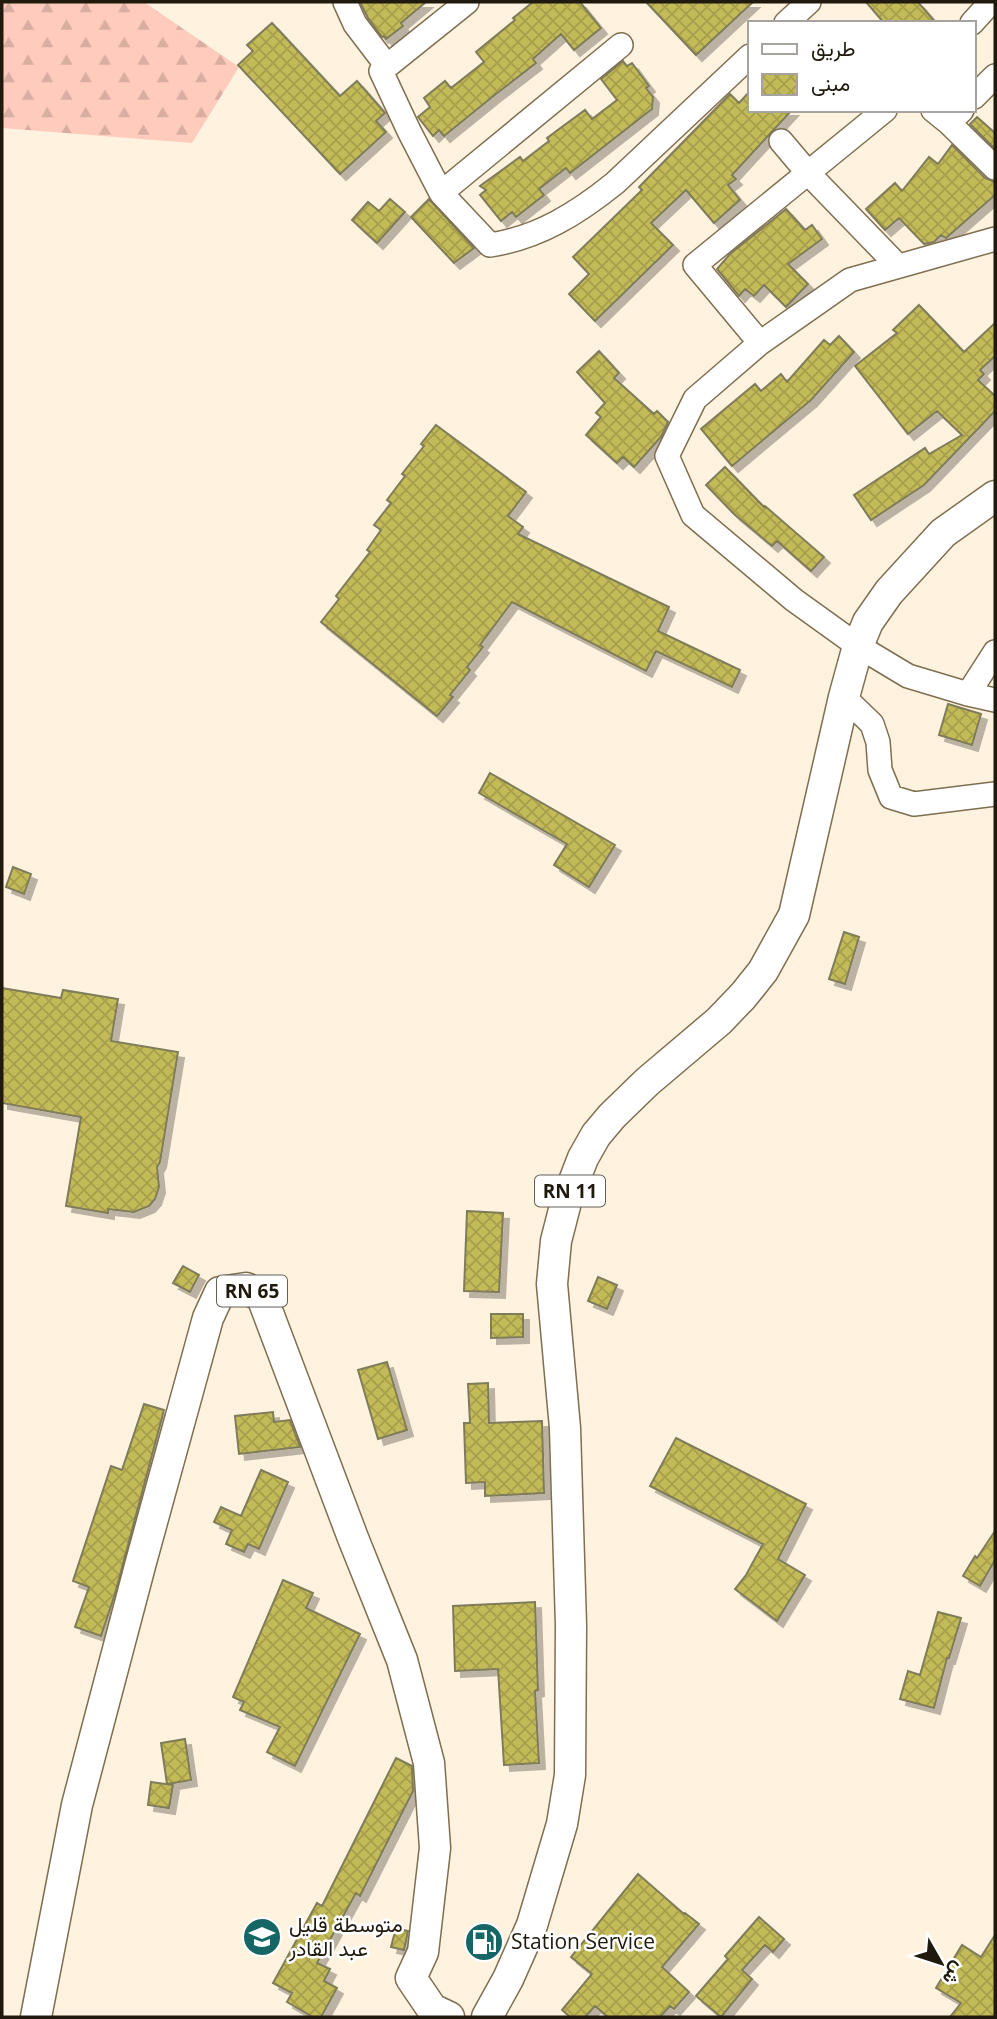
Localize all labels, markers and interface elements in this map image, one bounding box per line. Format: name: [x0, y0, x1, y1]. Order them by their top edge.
legend: [748, 21, 976, 112]
text: طريق: [811, 34, 856, 62]
text: مبنى: [811, 69, 850, 97]
road number: RN 11: [535, 1176, 605, 1206]
road number: RN 65: [217, 1275, 287, 1306]
place label: متوسطة قليل عبد القادر: [288, 1910, 403, 1962]
school or university icon: متوسطة قليل عبد القادر: [241, 1916, 283, 1958]
fuel station icon: Station Service: [463, 1921, 505, 1963]
place label: Station Service: [511, 1927, 655, 1955]
north arrow: [906, 1928, 976, 1998]
text: ش: [937, 1957, 972, 1991]

